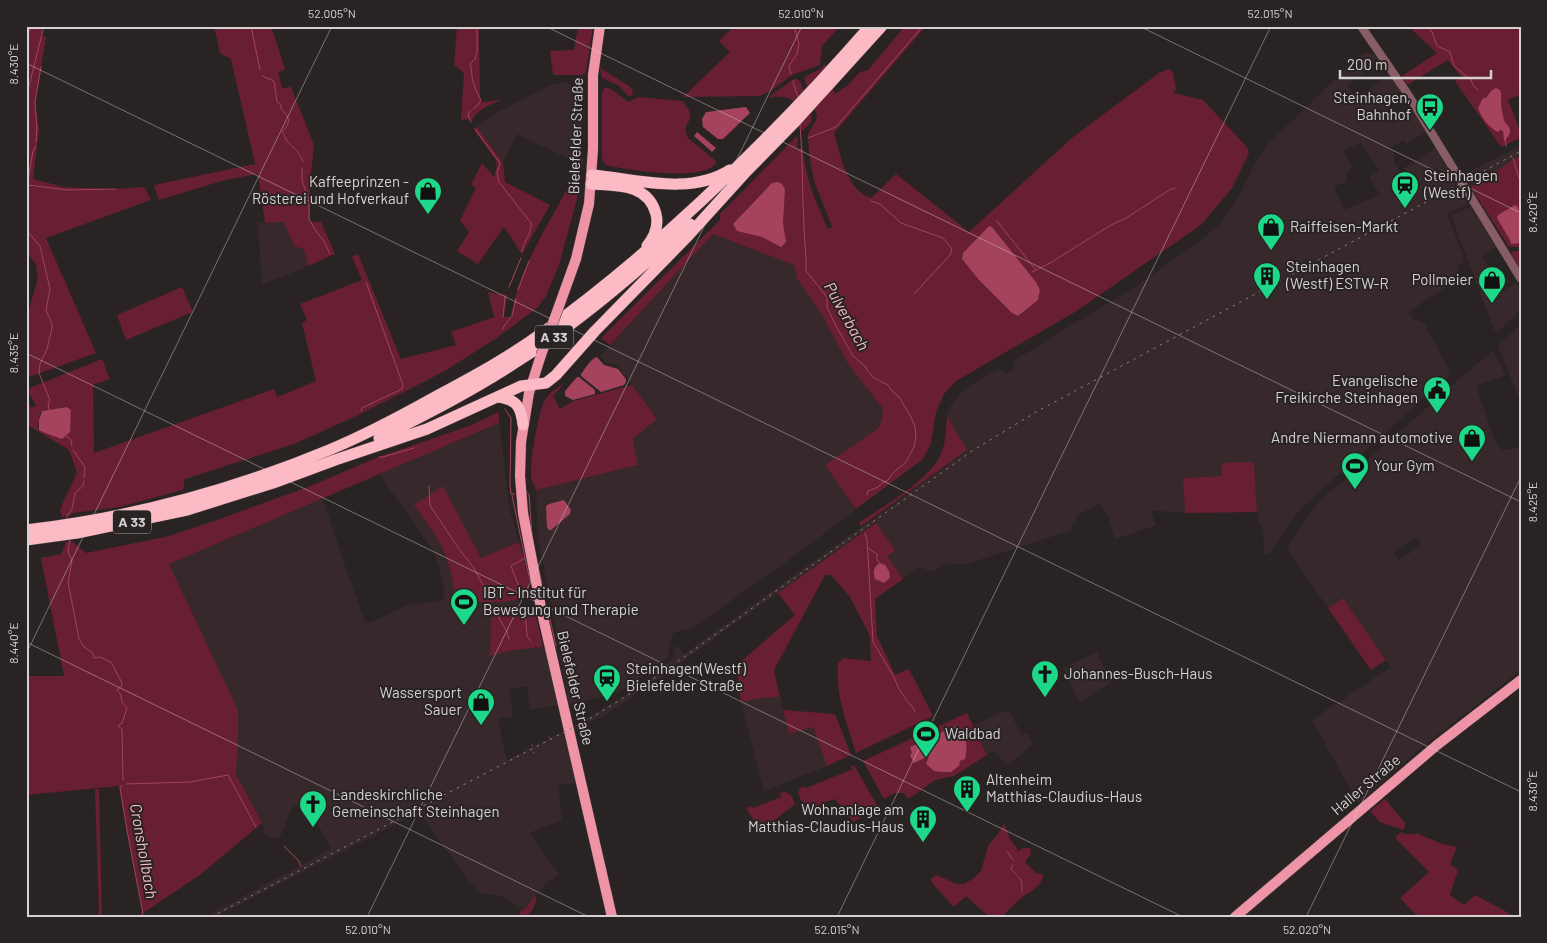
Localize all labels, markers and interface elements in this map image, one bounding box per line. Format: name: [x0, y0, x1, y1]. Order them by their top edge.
text: 52.005°N: [308, 6, 356, 20]
text: 52.010°N: [778, 6, 824, 20]
text: 52.015°N: [1247, 6, 1293, 20]
text: 8.430°E: [6, 44, 20, 85]
scale bar: [1340, 48, 1491, 80]
text: 200 m: [1347, 55, 1387, 73]
street label: Bielefelder Straße: [564, 77, 586, 195]
place label: Steinhagen, Bahnhof: [1334, 88, 1411, 123]
bus stop icon: Steinhagen, Bahnhof: [1415, 92, 1445, 131]
place label: Steinhagen (Westf): [1423, 166, 1498, 201]
station icon: Steinhagen (Westf): [1390, 170, 1420, 209]
place label: Kaffeeprinzen - Rösterei und Hofverkauf: [252, 172, 409, 207]
shop icon: Kaffeeprinzen - Rösterei und Hofverkauf: [413, 176, 443, 215]
text: 8.420°E: [1525, 191, 1539, 233]
shop icon: Raiffeisen-Markt: [1256, 212, 1286, 251]
place label: Raiffeisen-Markt: [1290, 217, 1398, 235]
place label: Steinhagen (Westf) ESTW-R: [1285, 257, 1389, 292]
building icon: Steinhagen (Westf) ESTW-R: [1252, 261, 1282, 300]
shop icon: Pollmeier: [1477, 265, 1507, 304]
place label: Pollmeier: [1412, 270, 1474, 288]
water label: Pulverbach: [821, 278, 874, 353]
road number: A 33: [535, 326, 573, 348]
text: 8.435°E: [6, 333, 20, 373]
place label: Evangelische Freikirche Steinhagen: [1275, 371, 1418, 406]
public building icon: Evangelische Freikirche Steinhagen: [1422, 375, 1452, 414]
shop icon: Andre Niermann automotive: [1457, 423, 1487, 462]
place label: Andre Niermann automotive: [1271, 428, 1453, 446]
sports icon: Your Gym: [1340, 451, 1370, 490]
place label: Your Gym: [1374, 456, 1435, 474]
text: 8.425°E: [1525, 482, 1539, 522]
road number: A 33: [113, 511, 151, 534]
place label: IBT – Institut für Bewegung und Therapie: [483, 583, 639, 618]
sports icon: IBT – Institut für Bewegung und Therapie: [449, 587, 479, 626]
text: 8.440°E: [6, 622, 20, 664]
street label: Bielefelder Straße: [554, 629, 598, 747]
place label: Steinhagen(Westf) Bielefelder Straße: [626, 659, 746, 694]
church icon: Johannes-Busch-Haus: [1030, 659, 1060, 698]
station icon: Steinhagen(Westf) Bielefelder Straße: [592, 663, 622, 702]
place label: Johannes-Busch-Haus: [1064, 664, 1213, 682]
place label: Wassersport Sauer: [380, 683, 463, 718]
shop icon: Wassersport Sauer: [466, 687, 496, 726]
sports icon: Waldbad: [911, 719, 941, 758]
place label: Waldbad: [945, 724, 1001, 742]
street label: Haller Straße: [1327, 750, 1404, 818]
place label: Altenheim Matthias-Claudius-Haus: [986, 770, 1142, 805]
text: 8.430°E: [1525, 771, 1539, 812]
building icon: Altenheim Matthias-Claudius-Haus: [952, 774, 982, 813]
place label: Landeskirchliche Gemeinschaft Steinhagen: [332, 785, 500, 820]
church icon: Landeskirchliche Gemeinschaft Steinhagen: [298, 789, 328, 828]
place label: Wohnanlage am Matthias-Claudius-Haus: [748, 800, 904, 835]
water label: Cronshollbach: [127, 802, 162, 900]
building icon: Wohnanlage am Matthias-Claudius-Haus: [908, 804, 938, 843]
text: 52.010°N: [345, 922, 391, 936]
text: 52.015°N: [814, 922, 860, 936]
text: 52.020°N: [1283, 922, 1331, 936]

